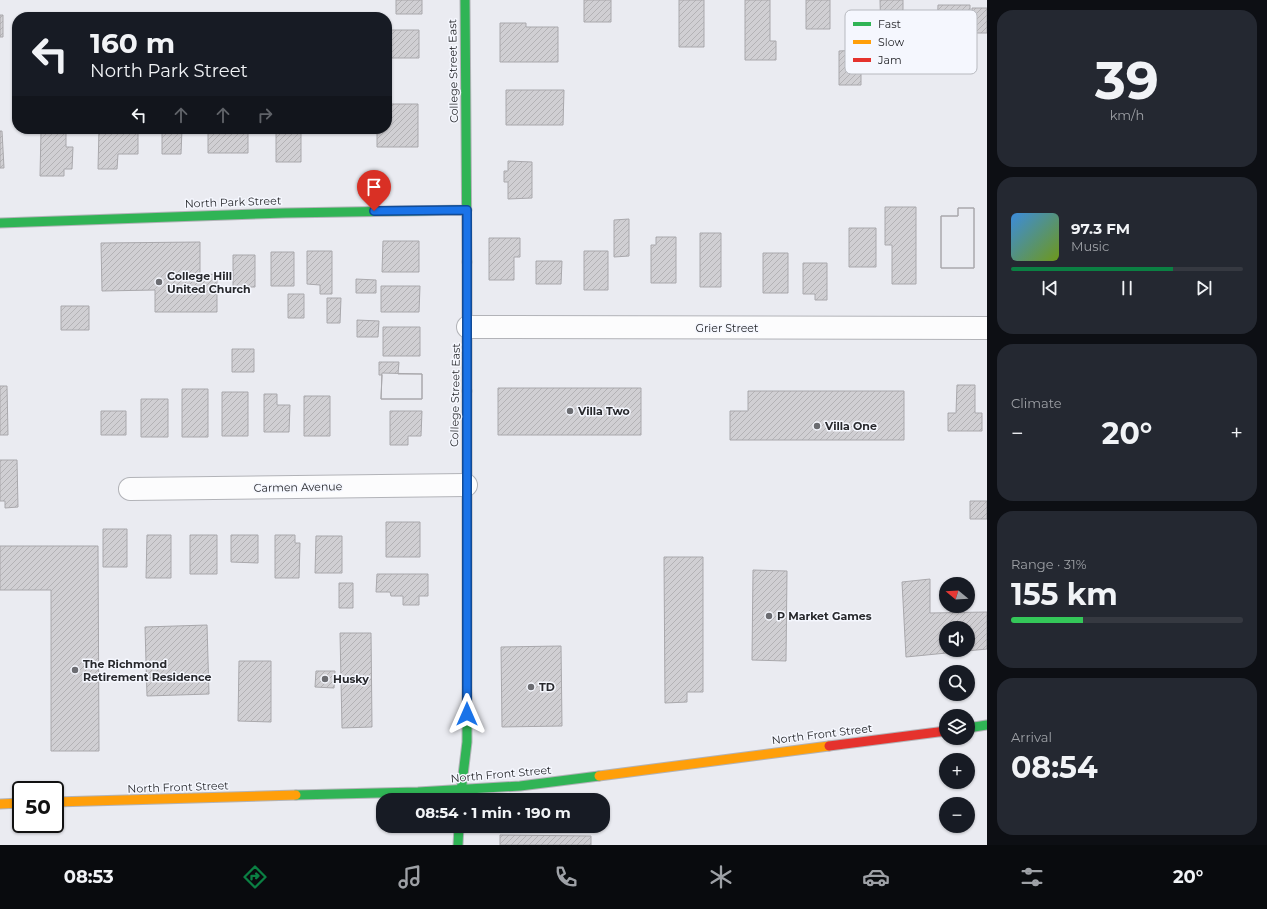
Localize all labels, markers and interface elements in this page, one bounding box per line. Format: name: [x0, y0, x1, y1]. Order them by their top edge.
legend: [845, 10, 977, 74]
text: Fast: [878, 17, 902, 31]
street label: College Street East: [445, 18, 461, 123]
text: 160 m: [90, 26, 175, 60]
icon: left: [24, 28, 76, 80]
text: Slow: [878, 35, 904, 49]
text: 39: [1095, 49, 1159, 112]
text: Jam: [877, 53, 902, 67]
text: North Park Street: [90, 60, 248, 82]
icon: left: [128, 104, 150, 126]
icon: ahead: [170, 104, 192, 126]
icon: ahead: [212, 104, 234, 126]
icon: right: [254, 104, 276, 126]
text: km/h: [1110, 107, 1144, 123]
pin: [357, 170, 391, 211]
icon: arrive: [363, 176, 385, 198]
street label: North Park Street: [185, 193, 282, 211]
text: 97.3 FM: [1071, 219, 1130, 238]
text: Music: [1071, 238, 1109, 254]
place label: College Hill United Church: [167, 269, 251, 296]
marker: College Hill United Church: [154, 277, 164, 287]
icon: previous: [1039, 277, 1061, 299]
icon: pause: [1116, 277, 1138, 299]
icon: next: [1193, 277, 1215, 299]
street label: Grier Street: [696, 321, 759, 335]
street label: College Street East: [447, 342, 463, 447]
text: Climate: [1011, 395, 1062, 411]
place label: Villa Two: [577, 404, 630, 418]
marker: Villa Two: [565, 406, 575, 416]
text: 20°: [1102, 415, 1152, 452]
place label: Villa One: [824, 419, 877, 433]
text: −: [1011, 420, 1024, 447]
text: +: [1230, 420, 1243, 447]
marker: Villa One: [812, 421, 822, 431]
street label: Carmen Avenue: [254, 479, 343, 495]
text: Range · 31%: [1011, 556, 1086, 572]
text: 155 km: [1011, 576, 1118, 613]
north arrow: [939, 577, 975, 613]
map controls: [939, 577, 975, 833]
place label: P Market Games: [777, 609, 872, 623]
marker: P Market Games: [764, 611, 774, 621]
button: sound: [939, 621, 975, 657]
place label: The Richmond Retirement Residence: [83, 657, 212, 684]
marker: The Richmond Retirement Residence: [70, 665, 80, 675]
button: search: [939, 665, 975, 701]
place label: Husky: [333, 672, 369, 686]
marker: Husky: [320, 674, 330, 684]
place label: TD: [539, 680, 555, 694]
marker: TD: [526, 682, 536, 692]
position arrow: [446, 693, 488, 735]
button: layers: [939, 709, 975, 745]
street label: North Front Street: [771, 721, 874, 747]
text: Arrival: [1011, 729, 1052, 745]
text: 08:54: [1011, 749, 1098, 786]
button: +: [939, 753, 975, 789]
street label: North Front Street: [450, 763, 553, 785]
street label: North Front Street: [127, 778, 229, 796]
speed limit sign: 50: [12, 781, 64, 833]
button: −: [939, 797, 975, 833]
text: 08:54 · 1 min · 190 m: [415, 803, 571, 822]
icon: directions: [241, 863, 269, 891]
icon: music: [396, 863, 424, 891]
icon: phone: [552, 863, 580, 891]
icon: climate: [707, 863, 735, 891]
icon: car: [862, 863, 890, 891]
icon: filters: [1018, 863, 1046, 891]
text: 08:53: [64, 866, 114, 888]
text: 20°: [1173, 866, 1203, 888]

